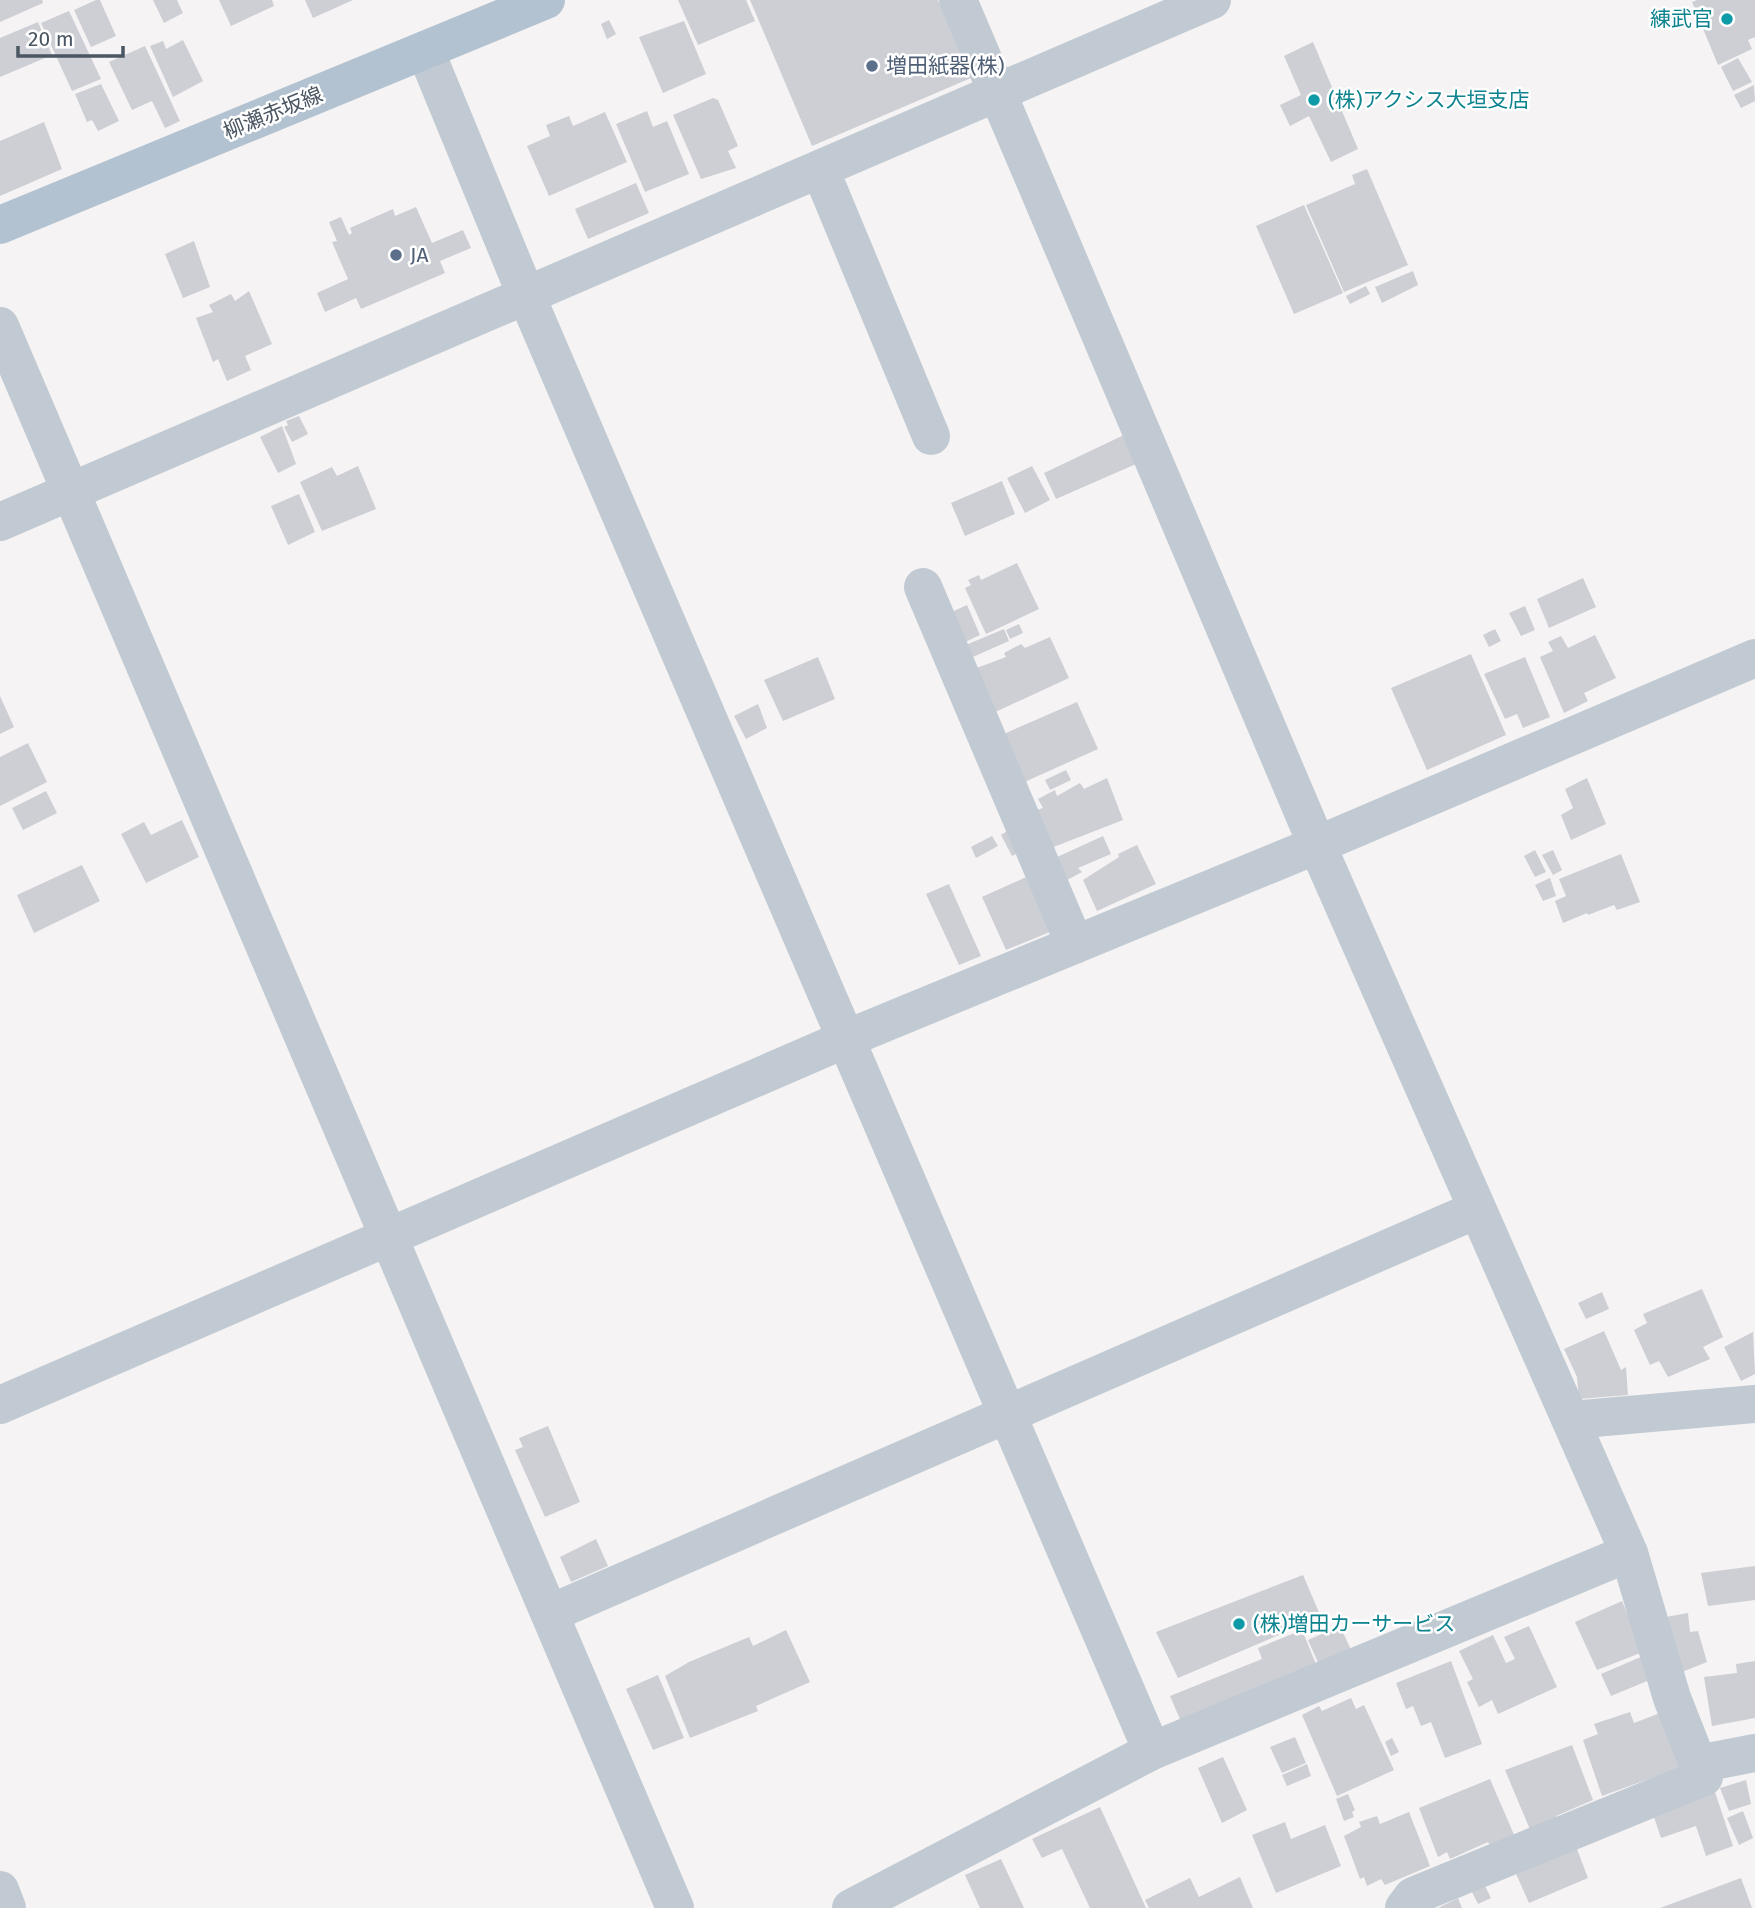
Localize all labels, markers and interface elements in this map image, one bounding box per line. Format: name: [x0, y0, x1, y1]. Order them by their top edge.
place label: 練武官: [1650, 6, 1713, 32]
marker: 練武官: [1719, 11, 1735, 27]
scale bar: [18, 14, 122, 58]
text: 20 m: [28, 26, 74, 52]
place label: 増田紙器(株): [886, 53, 1005, 79]
marker: 増田紙器(株): [864, 58, 880, 74]
street label: 柳瀬赤坂線: [219, 81, 327, 145]
place label: (株)アクシス大垣支店: [1328, 87, 1530, 113]
marker: (株)アクシス大垣支店: [1306, 92, 1322, 108]
place label: JA: [410, 242, 428, 268]
marker: JA: [388, 247, 404, 263]
place label: (株)増田カーサービス: [1253, 1611, 1455, 1637]
marker: (株)増田カーサービス: [1231, 1616, 1247, 1632]

